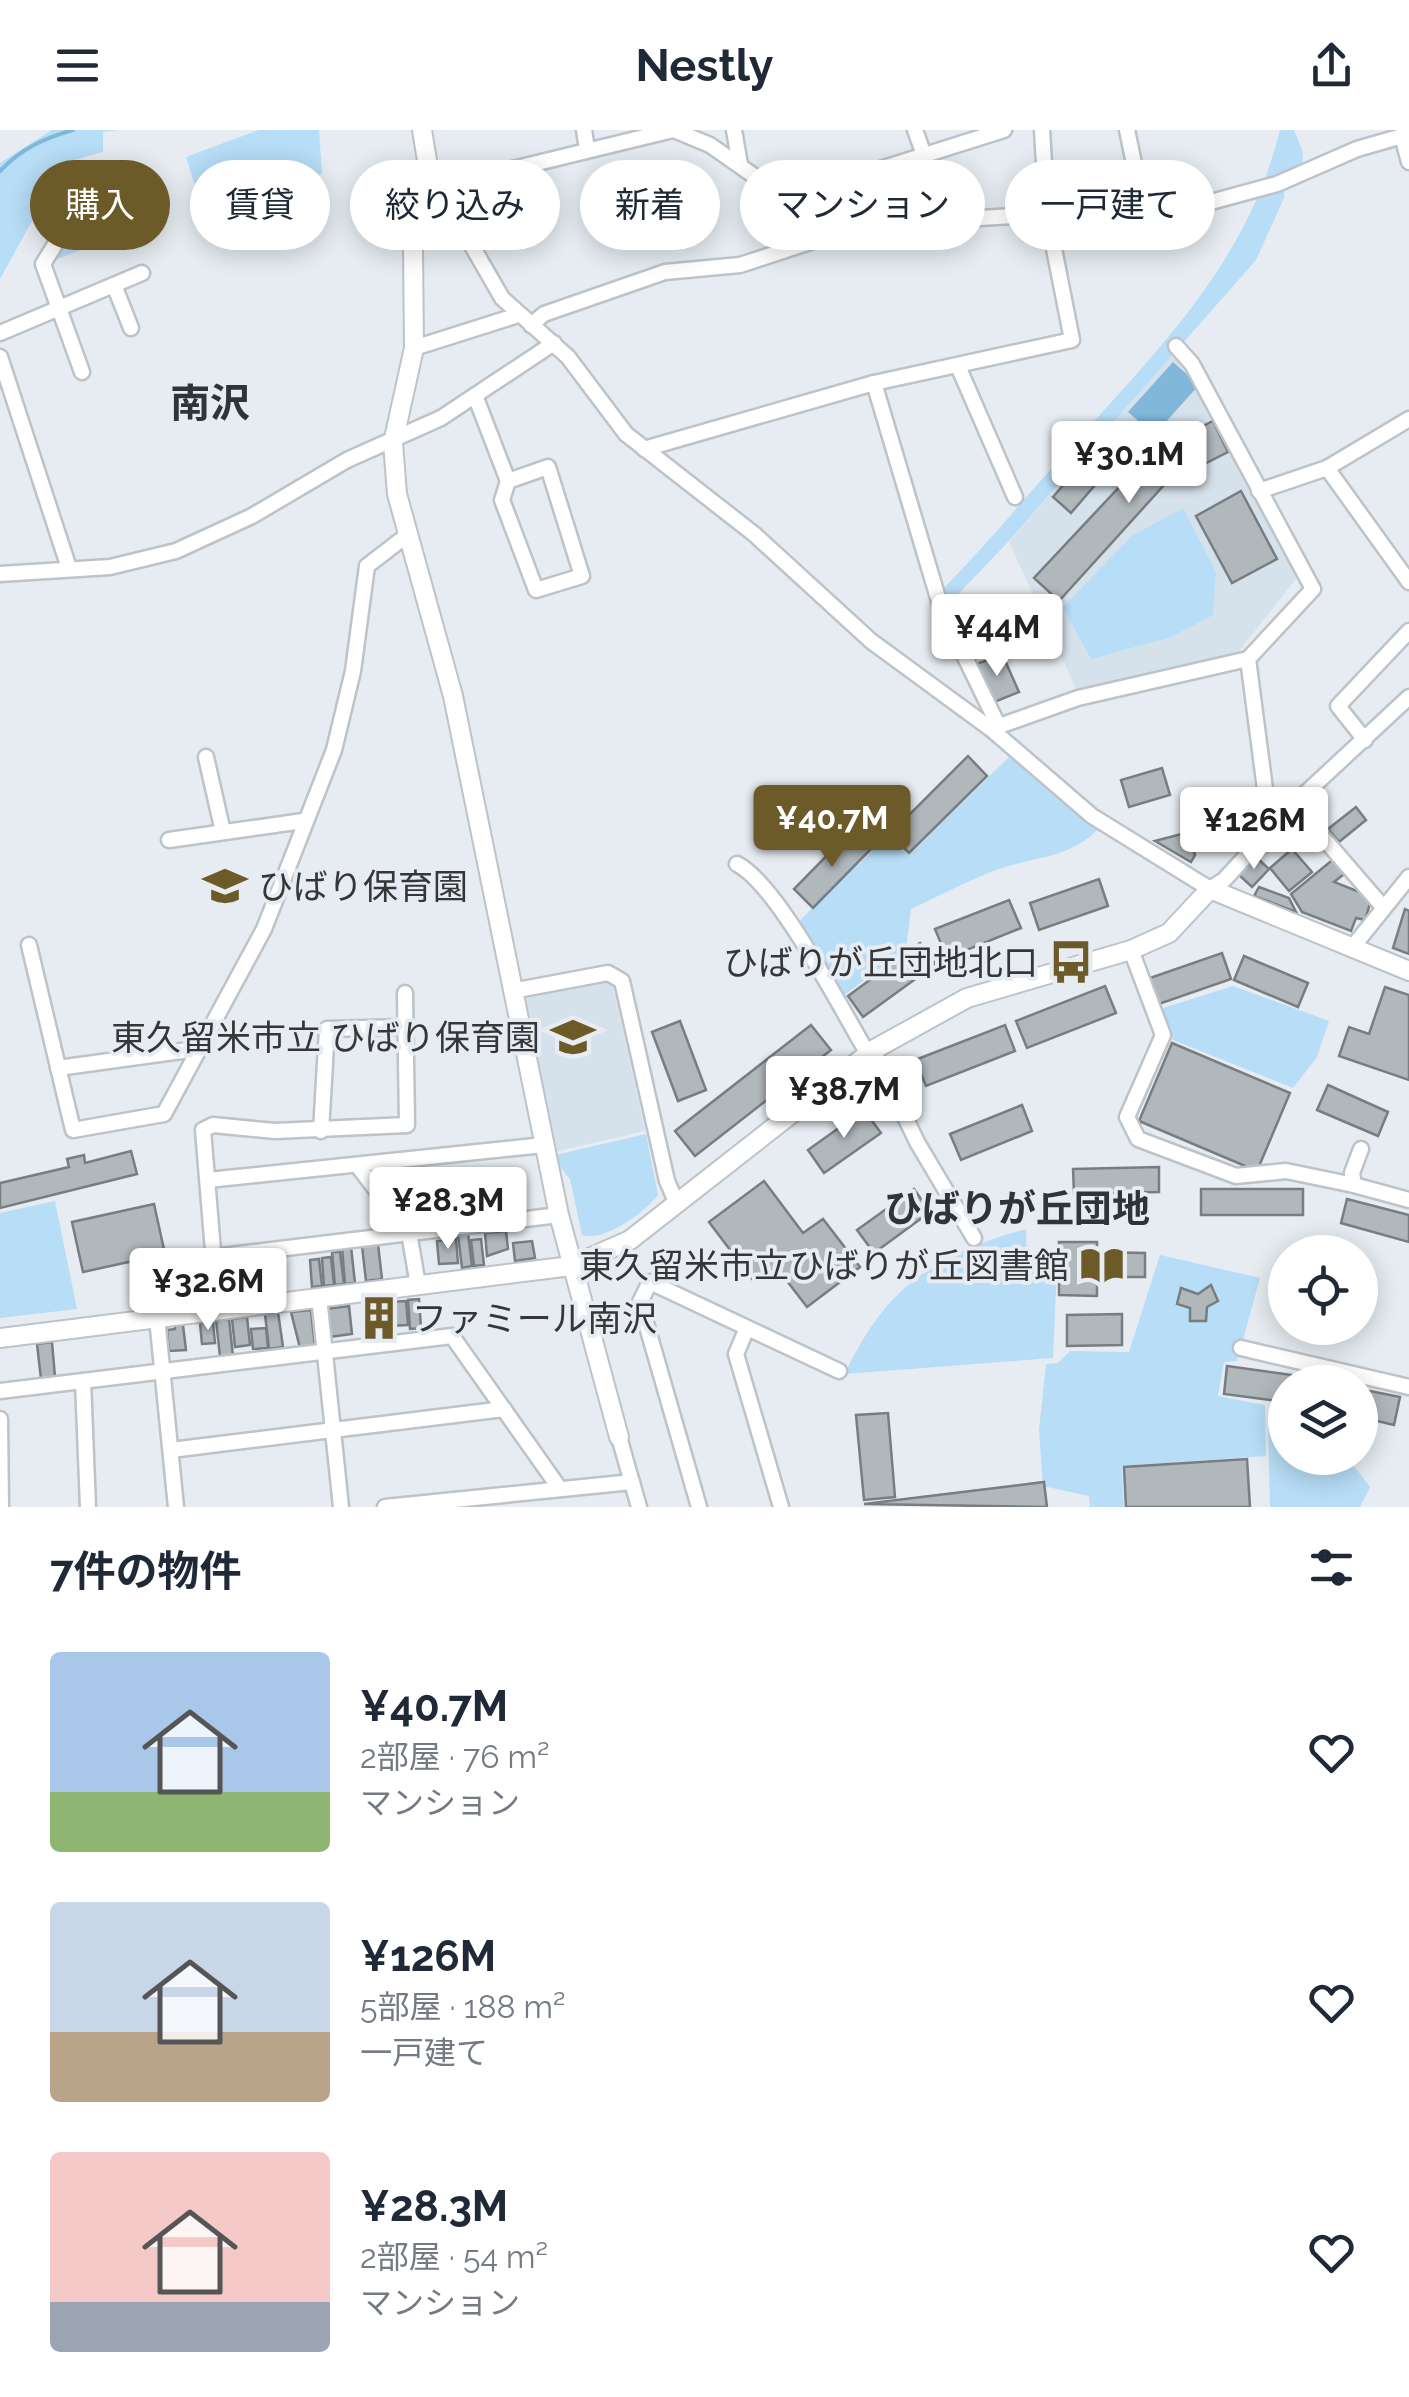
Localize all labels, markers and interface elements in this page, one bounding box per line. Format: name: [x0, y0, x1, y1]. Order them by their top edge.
icon: menu: [50, 38, 105, 93]
icon: share: [1304, 38, 1359, 93]
text: Nestly: [635, 39, 774, 92]
chip: 購入: [30, 160, 170, 250]
chip: 賃貸: [190, 160, 330, 250]
chip: 絞り込み: [350, 160, 560, 250]
chip: 新着: [580, 160, 720, 250]
chip: マンション: [740, 160, 985, 250]
chip: 一戸建て: [1005, 160, 1215, 250]
district label: 南沢: [170, 379, 250, 426]
pin: ¥30.1M: [1048, 421, 1210, 506]
text: ¥30.1M: [1074, 435, 1184, 472]
pin: ¥44M: [938, 594, 1056, 679]
text: ¥44M: [953, 608, 1041, 645]
pin: ¥40.7M: [751, 785, 913, 870]
pin: ¥126M: [1184, 787, 1324, 872]
text: ¥40.7M: [776, 799, 888, 836]
text: ¥126M: [1202, 801, 1306, 838]
school or university icon: ひばり保育園: [201, 862, 249, 910]
place label: ひばり保育園: [258, 866, 468, 907]
bus stop icon: ひばりが丘団地北口: [1047, 938, 1095, 986]
place label: ひばりが丘団地北口: [723, 942, 1038, 983]
school or university icon: 東久留米市立 ひばり保育園: [549, 1013, 597, 1061]
place label: 東久留米市立 ひばり保育園: [111, 1017, 540, 1058]
pin: ¥38.7M: [763, 1056, 925, 1141]
text: ¥38.7M: [788, 1070, 900, 1107]
pin: ¥28.3M: [367, 1167, 529, 1252]
text: ¥28.3M: [392, 1181, 504, 1218]
district label: ひばりが丘団地: [884, 1186, 1150, 1231]
map controls: [1268, 1235, 1378, 1475]
button: locate: [1268, 1235, 1378, 1345]
library icon: 東久留米市立ひばりが丘図書館: [1078, 1241, 1126, 1289]
place label: 東久留米市立ひばりが丘図書館: [579, 1245, 1069, 1286]
pin: ¥32.6M: [127, 1248, 289, 1333]
text: ¥32.6M: [152, 1262, 265, 1299]
building icon: ファミール南沢: [355, 1294, 403, 1342]
place label: ファミール南沢: [412, 1298, 657, 1339]
button: layers: [1268, 1365, 1378, 1475]
icon: filters: [1304, 1540, 1359, 1595]
text: 7件の物件: [50, 1547, 242, 1596]
text: ¥40.7M: [360, 1682, 508, 1731]
icon: home: [130, 1692, 250, 1812]
icon: heart: [1304, 1725, 1359, 1780]
text: 2部屋 · 76 m²: [360, 1738, 549, 1775]
text: マンション: [360, 1784, 520, 1821]
text: ¥126M: [360, 1932, 496, 1981]
icon: home: [130, 1942, 250, 2062]
icon: heart: [1304, 1975, 1359, 2030]
text: 5部屋 · 188 m²: [360, 1988, 565, 2025]
text: 一戸建て: [360, 2034, 488, 2071]
text: ¥28.3M: [360, 2182, 508, 2231]
icon: home: [130, 2192, 250, 2312]
icon: heart: [1304, 2225, 1359, 2280]
text: 2部屋 · 54 m²: [360, 2238, 548, 2275]
text: マンション: [360, 2284, 520, 2321]

